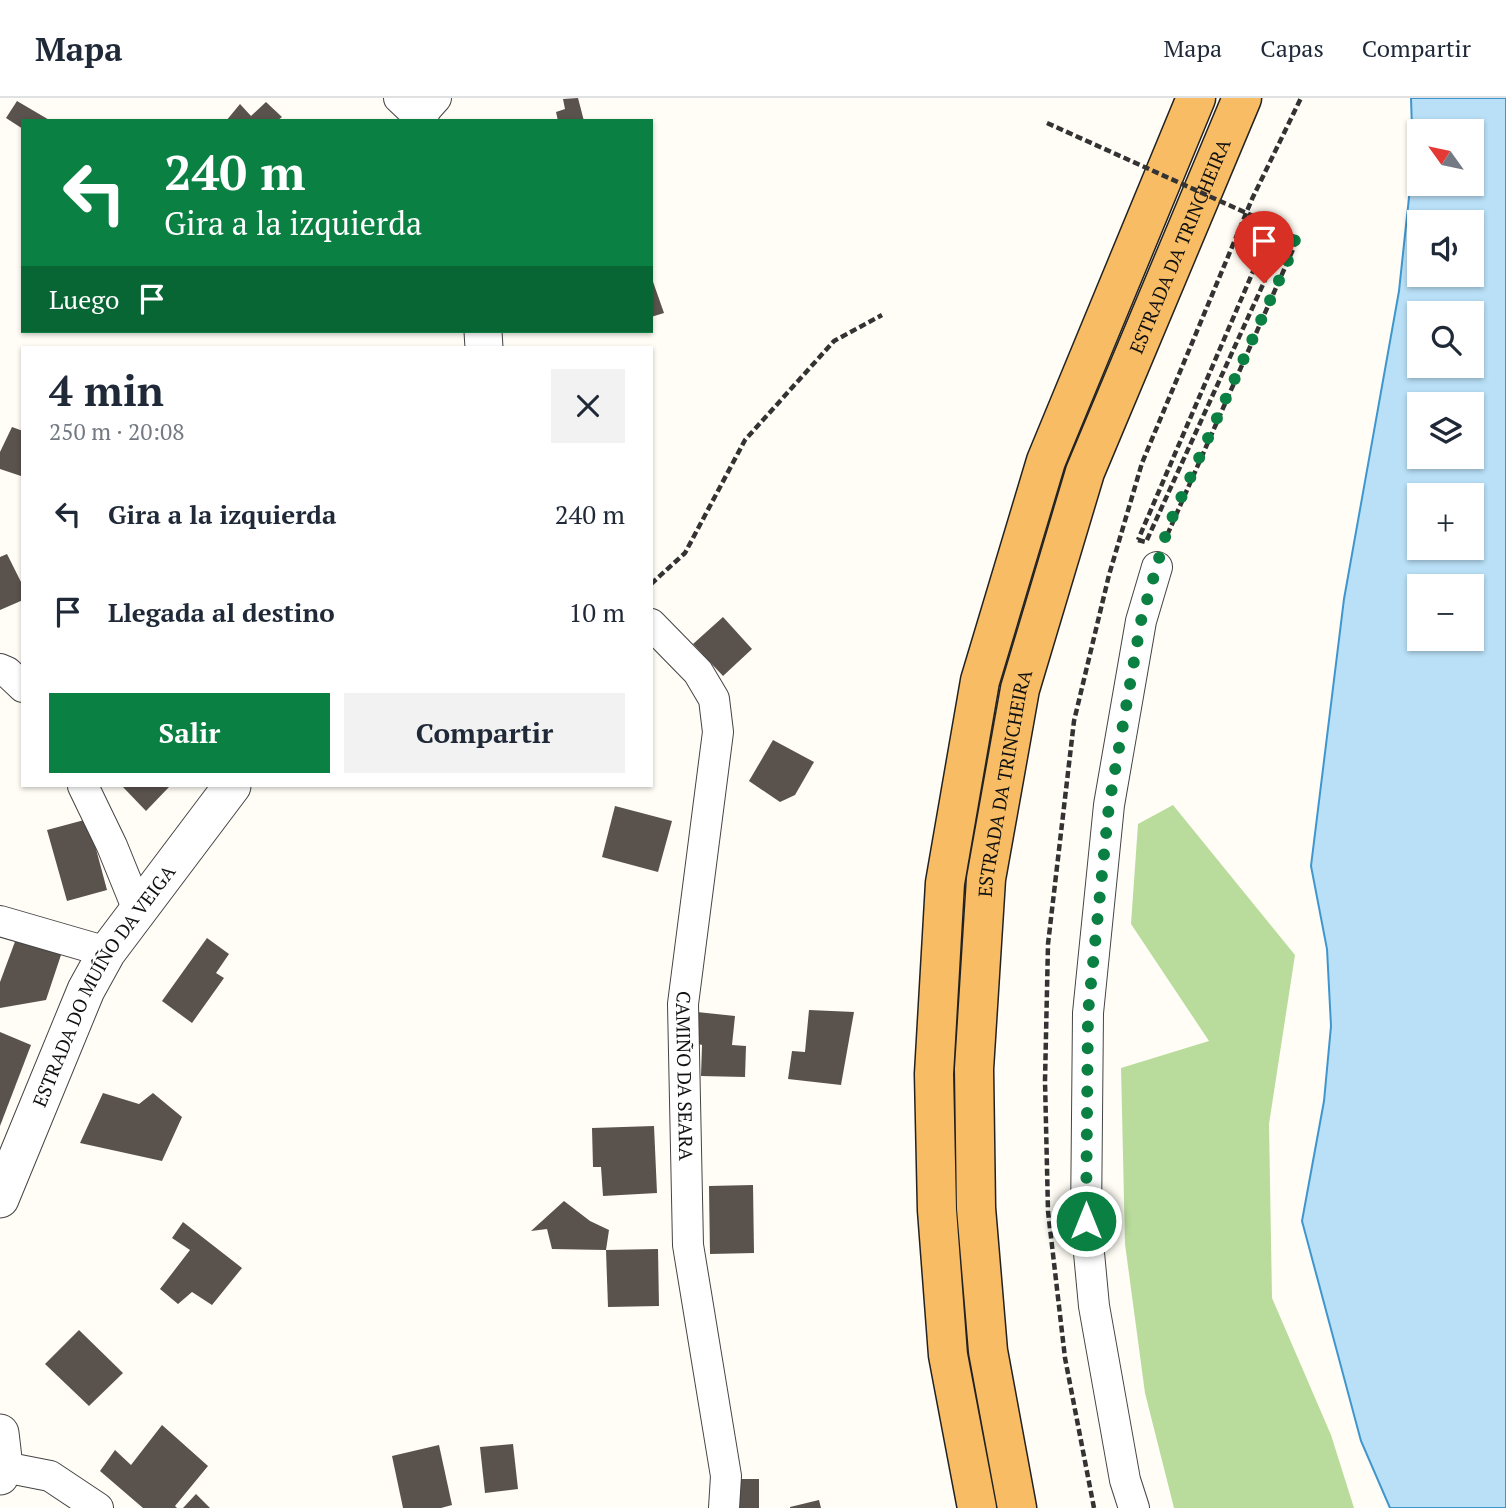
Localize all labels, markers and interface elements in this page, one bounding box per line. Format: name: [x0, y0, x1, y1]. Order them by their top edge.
text: Mapa: [35, 27, 123, 70]
text: Mapa: [1164, 32, 1222, 64]
text: Capas: [1260, 32, 1324, 64]
text: Compartir: [1362, 32, 1471, 64]
north arrow: [1407, 119, 1484, 196]
map controls: [1407, 119, 1484, 651]
street label: ESTRADA DA TRINCHEIRA: [1123, 135, 1236, 357]
text: 240 m: [164, 139, 306, 204]
icon: left: [49, 147, 140, 238]
text: Gira a la izquierda: [164, 202, 422, 244]
button: sound: [1407, 210, 1484, 287]
pin: [1234, 211, 1294, 283]
icon: arrive: [1245, 222, 1283, 260]
icon: arrive: [133, 280, 171, 318]
text: Luego: [49, 282, 119, 316]
button: search: [1407, 301, 1484, 378]
text: 4 min: [49, 362, 164, 418]
button: close: [551, 369, 625, 443]
button: layers: [1407, 392, 1484, 469]
text: 250 m · 20:08: [49, 416, 184, 447]
button: +: [1407, 483, 1484, 560]
icon: left: [49, 495, 87, 533]
text: Gira a la izquierda: [108, 497, 336, 531]
text: 240 m: [555, 497, 625, 531]
button: −: [1407, 574, 1484, 651]
icon: arrive: [49, 593, 87, 631]
text: Llegada al destino: [108, 595, 335, 629]
text: 10 m: [569, 595, 625, 629]
street label: ESTRADA DA TRINCHEIRA: [972, 666, 1037, 898]
button: Salir: [49, 693, 330, 773]
button: Compartir: [344, 693, 625, 773]
street label: ESTRADA DO MUÍÑO DA VEIGA: [26, 860, 180, 1110]
street label: CAMIÑO DA SEARA: [671, 990, 699, 1161]
position arrow: [1049, 1184, 1123, 1258]

